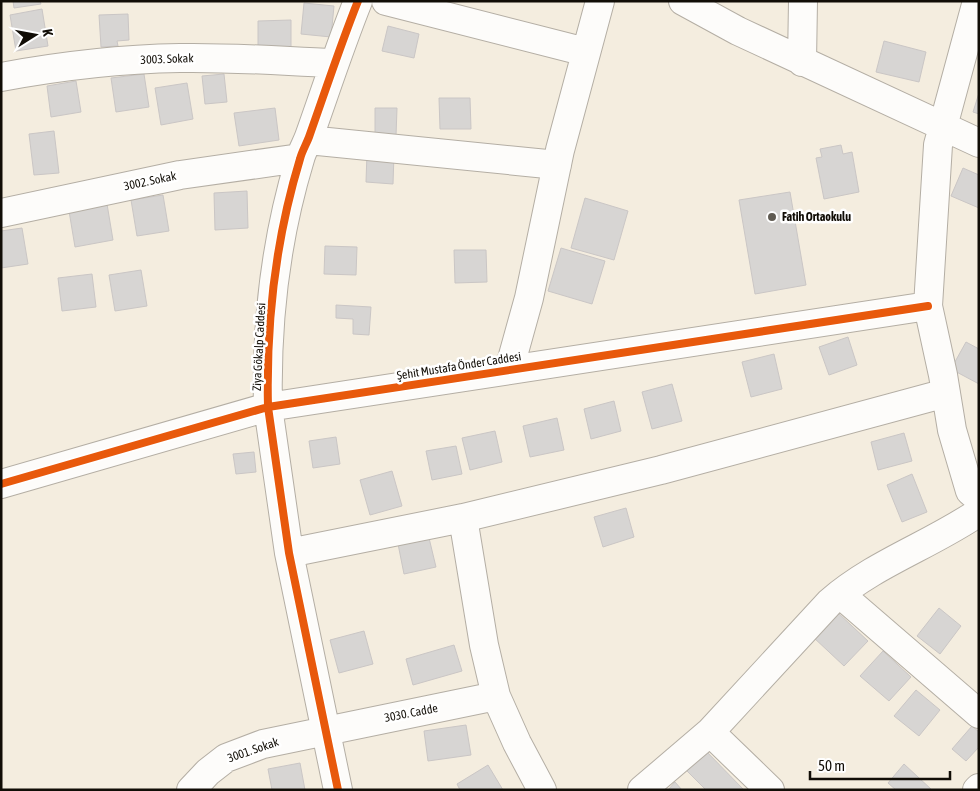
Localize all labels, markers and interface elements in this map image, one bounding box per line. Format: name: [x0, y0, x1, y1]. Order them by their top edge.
north arrow: [10, 10, 60, 60]
text: K: [39, 28, 56, 38]
street label: 3003. Sokak: [140, 51, 195, 67]
street label: 3002. Sokak: [123, 168, 178, 193]
place label: Fatih Ortaokulu: [782, 210, 851, 224]
marker: Fatih Ortaokulu: [766, 211, 778, 223]
street label: Ziya Gökalp Caddesi: [250, 302, 268, 392]
street label: Şehit Mustafa Önder Caddesi: [396, 349, 522, 383]
street label: 3030. Cadde: [383, 701, 439, 725]
street label: 3001. Sokak: [226, 734, 281, 765]
scale bar: [810, 748, 950, 780]
text: 50 m: [818, 757, 845, 774]

